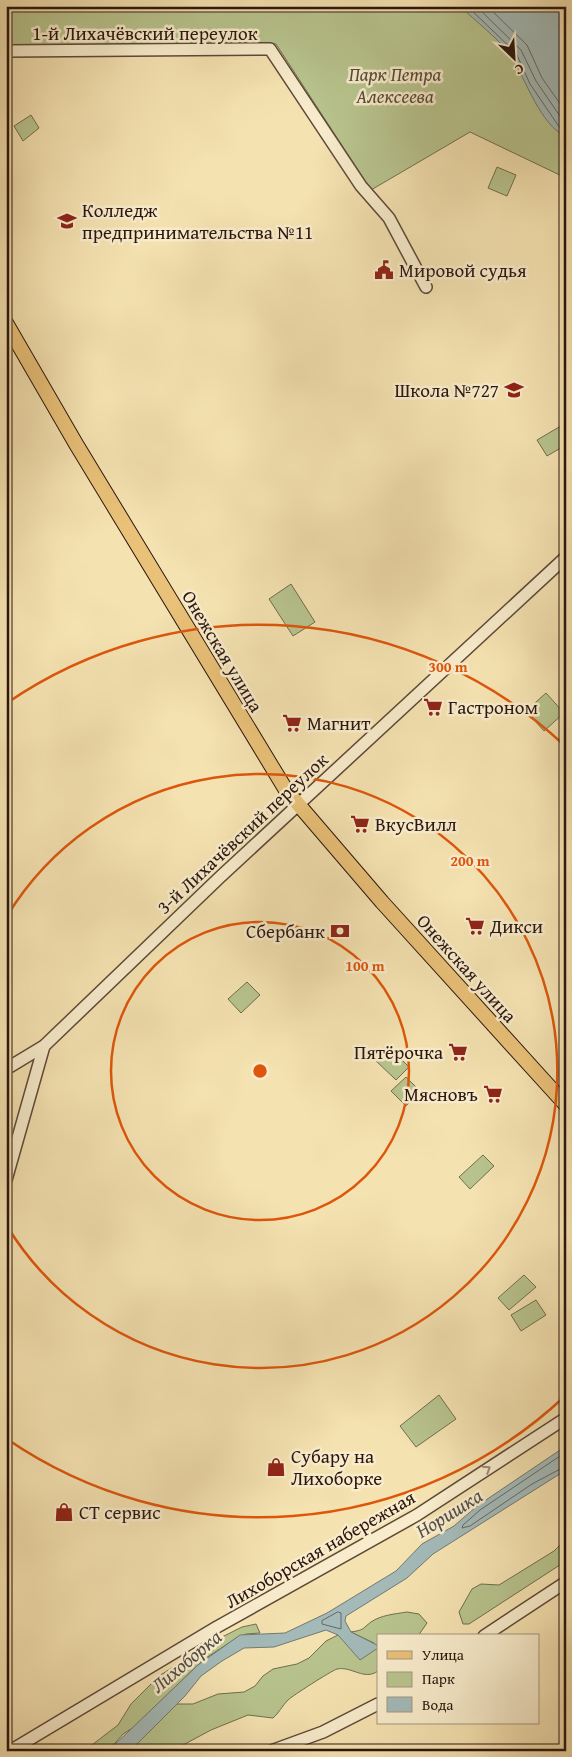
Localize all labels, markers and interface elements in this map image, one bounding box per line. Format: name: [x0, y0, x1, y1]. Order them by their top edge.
street label: 1-й Лихачёвский переулок: [32, 19, 258, 47]
north arrow: [490, 32, 540, 82]
text: С: [512, 59, 527, 81]
park label: Парк Петра Алексеева: [349, 60, 442, 110]
place label: Колледж предпринимательства №11: [82, 196, 313, 246]
school or university icon: Колледж предпринимательства №11: [56, 210, 78, 232]
place label: Мировой судья: [399, 256, 527, 284]
public building icon: Мировой судья: [373, 259, 395, 281]
place label: Школа №727: [394, 376, 499, 404]
school or university icon: Школа №727: [503, 379, 525, 401]
street label: Онежская улица: [175, 585, 271, 717]
text: 300 m: [428, 656, 468, 677]
place label: Гастроном: [448, 693, 538, 721]
supermarket icon: Гастроном: [422, 696, 444, 718]
place label: Магнит: [307, 709, 371, 737]
supermarket icon: Магнит: [281, 712, 303, 734]
street label: 3-й Лихачёвский переулок: [150, 746, 334, 920]
place label: ВкусВилл: [375, 810, 457, 838]
supermarket icon: ВкусВилл: [349, 813, 371, 835]
text: 200 m: [450, 850, 490, 871]
street label: Онежская улица: [410, 907, 524, 1029]
place label: Дикси: [489, 912, 543, 940]
supermarket icon: Дикси: [464, 915, 486, 937]
place label: Сбербанк: [246, 917, 325, 945]
bank icon: Сбербанк: [329, 920, 351, 942]
text: 100 m: [345, 955, 385, 976]
place label: Пятёрочка: [354, 1038, 443, 1066]
supermarket icon: Пятёрочка: [447, 1041, 469, 1063]
centre of rings: [251, 1062, 269, 1080]
place label: Мясновъ: [404, 1080, 478, 1108]
supermarket icon: Мясновъ: [482, 1083, 504, 1105]
place label: Субару на Лихоборке: [291, 1442, 382, 1492]
shop icon: Субару на Лихоборке: [265, 1456, 287, 1478]
one-way arrow: [482, 1466, 491, 1475]
water label: Норишка: [410, 1480, 488, 1544]
street label: Лихоборская набережная: [220, 1483, 420, 1615]
place label: СТ сервис: [79, 1498, 161, 1526]
shop icon: СТ сервис: [53, 1501, 75, 1523]
water label: Лихоборка: [144, 1622, 228, 1699]
legend: [377, 1634, 540, 1724]
text: Улица: [422, 1644, 465, 1665]
text: Парк: [422, 1668, 455, 1689]
text: Вода: [422, 1694, 454, 1715]

